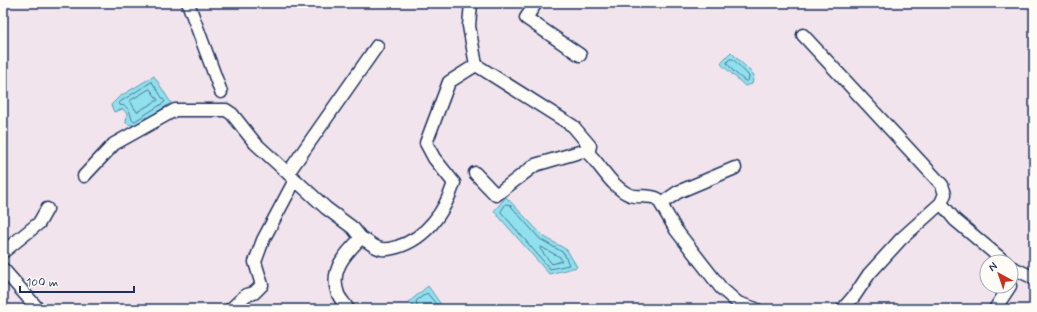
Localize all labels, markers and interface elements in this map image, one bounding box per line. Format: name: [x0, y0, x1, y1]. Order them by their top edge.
north arrow: [979, 254, 1019, 294]
text: N: [986, 259, 1001, 275]
scale bar: [20, 268, 134, 294]
text: 100 m: [26, 275, 58, 291]

